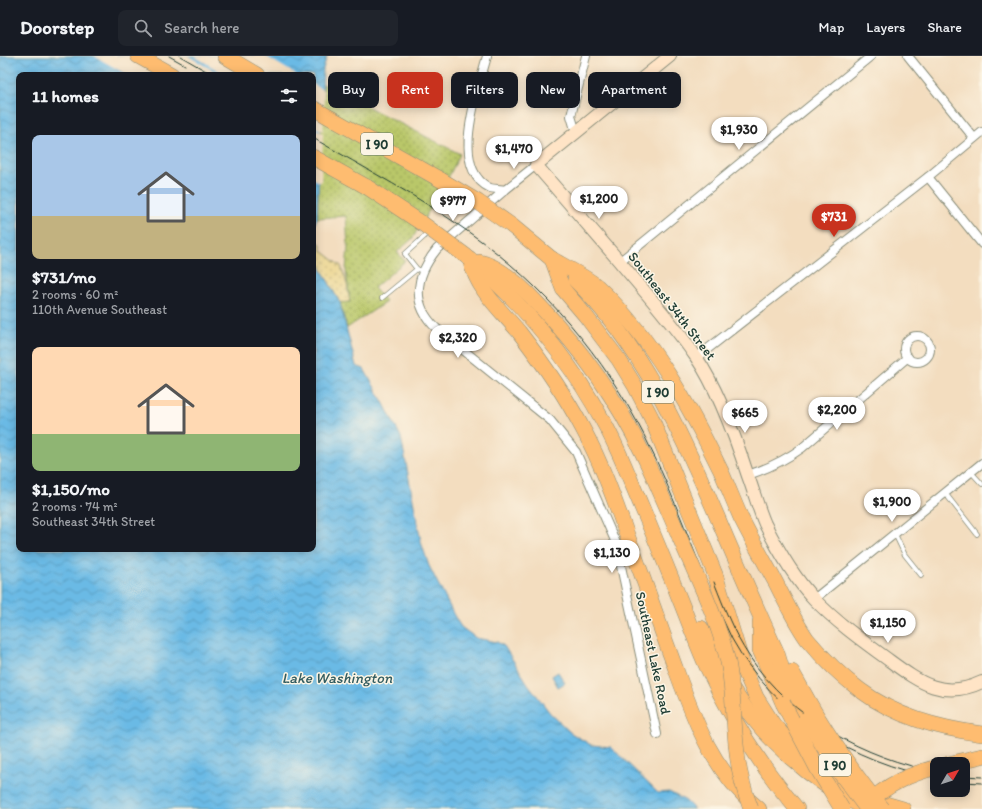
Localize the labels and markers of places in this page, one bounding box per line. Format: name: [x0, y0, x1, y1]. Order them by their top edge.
pin: $1,930: [706, 117, 772, 151]
pin: $1,470: [481, 136, 547, 170]
pin: $1,200: [566, 186, 632, 220]
pin: $977: [429, 188, 477, 222]
pin: $731: [810, 204, 858, 238]
pin: $2,320: [425, 325, 491, 359]
pin: $2,200: [804, 397, 870, 431]
pin: $665: [721, 400, 769, 434]
pin: $1,900: [859, 489, 925, 523]
pin: $1,130: [579, 540, 645, 574]
pin: $1,150: [855, 610, 921, 644]

